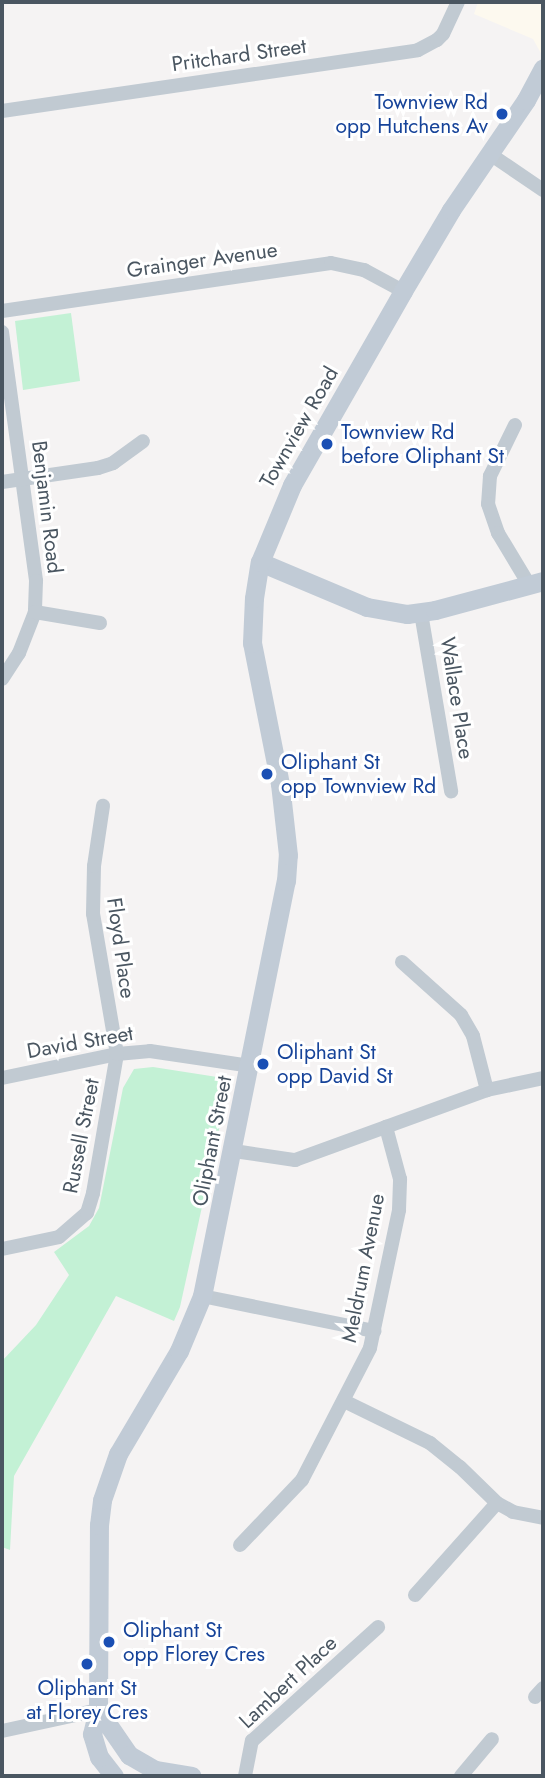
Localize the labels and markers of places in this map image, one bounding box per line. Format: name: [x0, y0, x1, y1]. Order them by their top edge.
place label: Townview Rd opp Hutchens Av: [335, 89, 488, 139]
marker: Townview Rd opp Hutchens Av: [494, 106, 510, 122]
place label: Townview Rd before Oliphant St: [341, 419, 504, 469]
marker: Townview Rd before Oliphant St: [319, 436, 335, 452]
place label: Oliphant St opp Townview Rd: [281, 749, 436, 799]
marker: Oliphant St opp Townview Rd: [259, 766, 275, 782]
place label: Oliphant St opp David St: [277, 1039, 392, 1089]
marker: Oliphant St opp David St: [255, 1056, 271, 1072]
place label: Oliphant St opp Florey Cres: [123, 1617, 265, 1667]
marker: Oliphant St opp Florey Cres: [101, 1634, 117, 1650]
marker: Oliphant St at Florey Cres: [79, 1656, 95, 1672]
place label: Oliphant St at Florey Cres: [26, 1675, 148, 1725]

